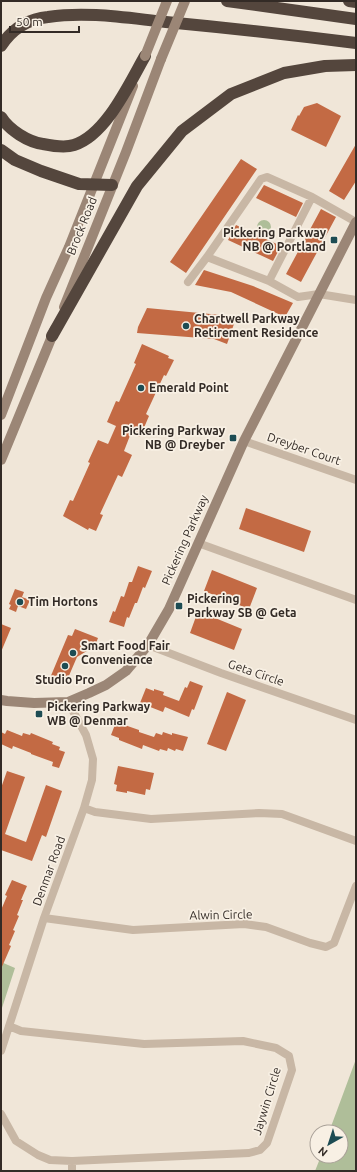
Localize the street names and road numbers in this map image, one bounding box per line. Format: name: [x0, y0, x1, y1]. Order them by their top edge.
street label: Brock Road: [64, 195, 99, 257]
street label: Dreyber Court: [266, 430, 343, 467]
street label: Pickering Parkway: [159, 493, 210, 587]
street label: Geta Circle: [226, 657, 286, 688]
street label: Denmar Road: [30, 834, 67, 908]
street label: Alwin Circle: [189, 907, 253, 922]
street label: Jaywin Circle: [250, 1065, 283, 1136]

